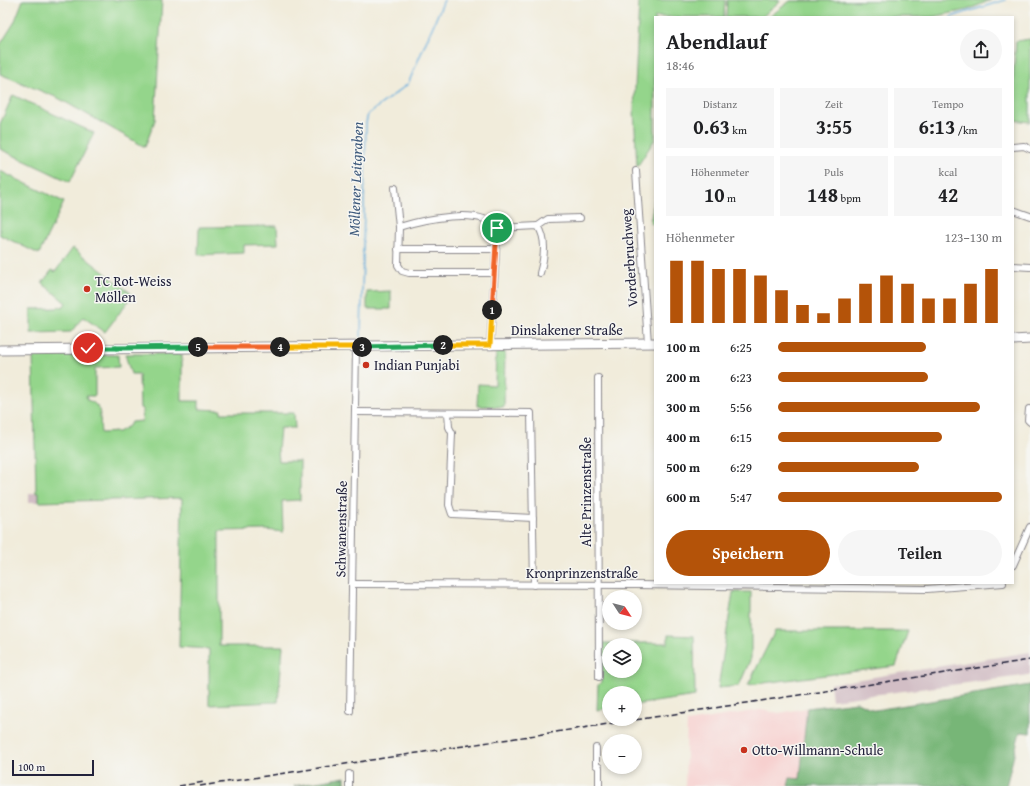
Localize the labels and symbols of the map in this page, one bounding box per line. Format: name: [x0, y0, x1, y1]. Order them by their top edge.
water label: Möllener Leitgraben: [343, 121, 368, 237]
street label: Vorderbruchweg: [616, 208, 642, 308]
pin: [480, 211, 514, 245]
place label: TC Rot-Weiss Möllen: [95, 271, 171, 307]
marker: TC Rot-Weiss Möllen: [82, 284, 92, 294]
pin: 1: [482, 300, 502, 320]
street label: Dinslakener Straße: [511, 320, 623, 340]
pin: [71, 331, 105, 365]
pin: 2: [433, 335, 453, 355]
pin: 5: [188, 337, 208, 357]
pin: 4: [270, 337, 290, 357]
pin: 3: [352, 337, 372, 357]
place label: Indian Punjabi: [374, 355, 460, 375]
marker: Indian Punjabi: [361, 360, 371, 370]
street label: Alte Prinzenstraße: [576, 436, 596, 547]
street label: Schwanenstraße: [330, 480, 352, 578]
street label: Kronprinzenstraße: [526, 563, 638, 583]
north arrow: [602, 590, 642, 630]
place label: Otto-Willmann-Schule: [752, 740, 884, 760]
marker: Otto-Willmann-Schule: [739, 745, 749, 755]
scale bar: [12, 758, 94, 777]

